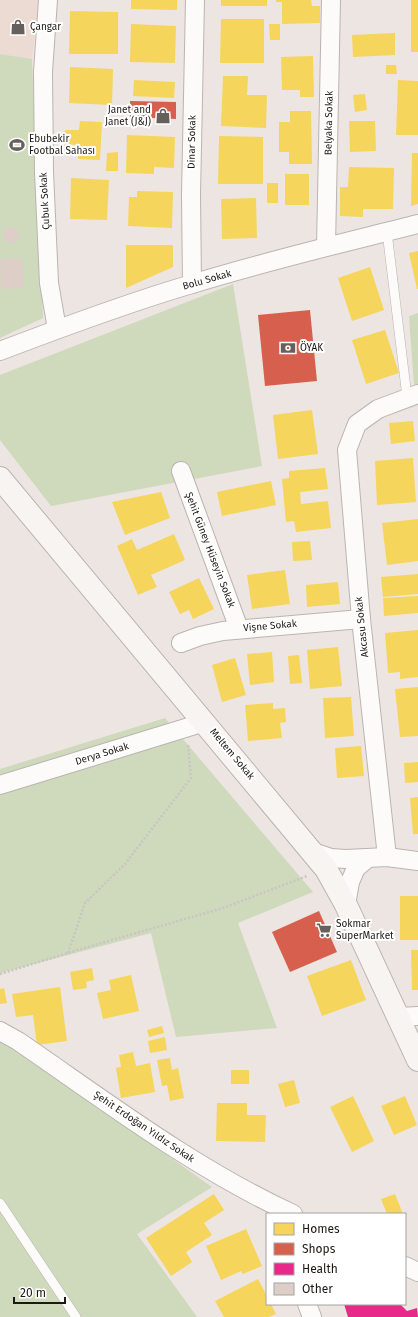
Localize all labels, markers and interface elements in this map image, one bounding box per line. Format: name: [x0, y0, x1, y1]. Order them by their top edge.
shop icon: Çangar: [9, 18, 27, 36]
place label: Çangar: [30, 21, 61, 33]
street label: Belyaka Sokak: [322, 90, 336, 155]
place label: Janet and Janet (J&J): [105, 104, 151, 128]
shop icon: Janet and Janet (J&J): [154, 107, 172, 125]
street label: Dinar Sokak: [186, 114, 198, 169]
place label: Ebubekir Footbal Sahası: [29, 133, 95, 157]
sports icon: Ebubekir Footbal Sahası: [8, 136, 26, 154]
street label: Çubuk Sokak: [37, 171, 52, 230]
street label: Bolu Sokak: [181, 267, 234, 293]
bank icon: ÖYAK: [279, 339, 297, 357]
place label: ÖYAK: [300, 340, 323, 354]
street label: Şehit Güney Hüseyin Sokak: [182, 491, 238, 610]
street label: Akcasu Sokak: [353, 595, 371, 658]
street label: Vişne Sokak: [243, 618, 298, 634]
street label: Meltem Sokak: [207, 726, 257, 783]
street label: Derya Sokak: [74, 740, 131, 768]
place label: Sokmar SuperMarket: [336, 918, 394, 942]
supermarket icon: Sokmar SuperMarket: [315, 921, 333, 939]
street label: Şehit Erdoğan Yıldız Sokak: [91, 1089, 197, 1166]
legend: [266, 1213, 406, 1305]
text: Homes: [302, 1222, 340, 1236]
text: Shops: [302, 1242, 336, 1256]
text: Health: [302, 1262, 338, 1276]
scale bar: [14, 1279, 65, 1305]
text: Other: [302, 1282, 333, 1296]
text: 20 m: [20, 1286, 46, 1300]

